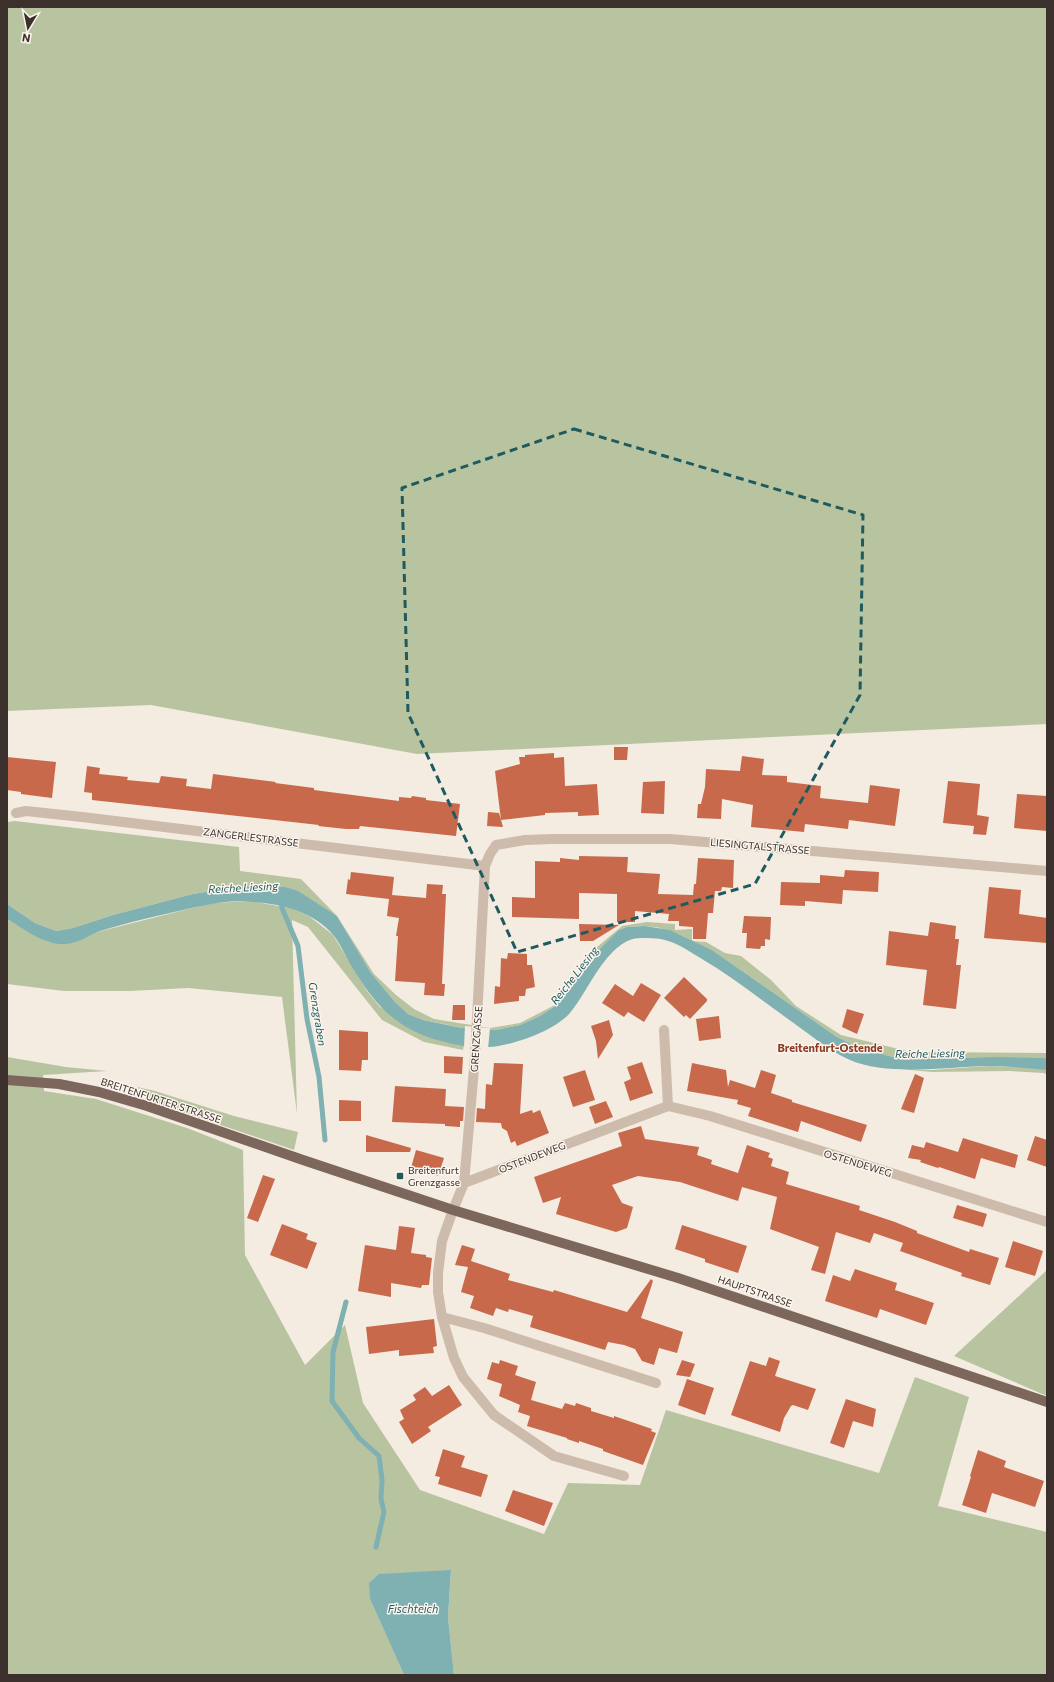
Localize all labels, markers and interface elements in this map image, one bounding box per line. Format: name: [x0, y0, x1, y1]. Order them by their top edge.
north arrow: [8, 8, 48, 48]
text: N: [21, 31, 31, 45]
street label: ZANGERLESTRASSE: [203, 825, 300, 849]
street label: LIESINGTALSTRASSE: [710, 836, 810, 856]
water label: Reiche Liesing: [208, 879, 279, 895]
water label: Reiche Liesing: [547, 942, 601, 1007]
water label: Grenzgraben: [307, 981, 329, 1047]
street label: GRENZGASSE: [468, 1006, 484, 1072]
district label: Breitenfurt-Ostende: [778, 1041, 883, 1054]
water label: Reiche Liesing: [895, 1046, 966, 1060]
street label: BREITENFURTER STRASSE: [99, 1075, 223, 1125]
street label: OSTENDEWEG: [497, 1139, 567, 1175]
street label: OSTENDEWEG: [823, 1147, 893, 1179]
place label: Breitenfurt Grenzgasse: [408, 1164, 460, 1188]
marker: Breitenfurt Grenzgasse: [395, 1171, 405, 1181]
street label: HAUPTSTRASSE: [716, 1273, 794, 1309]
water label: Fischteich: [388, 1602, 438, 1615]

